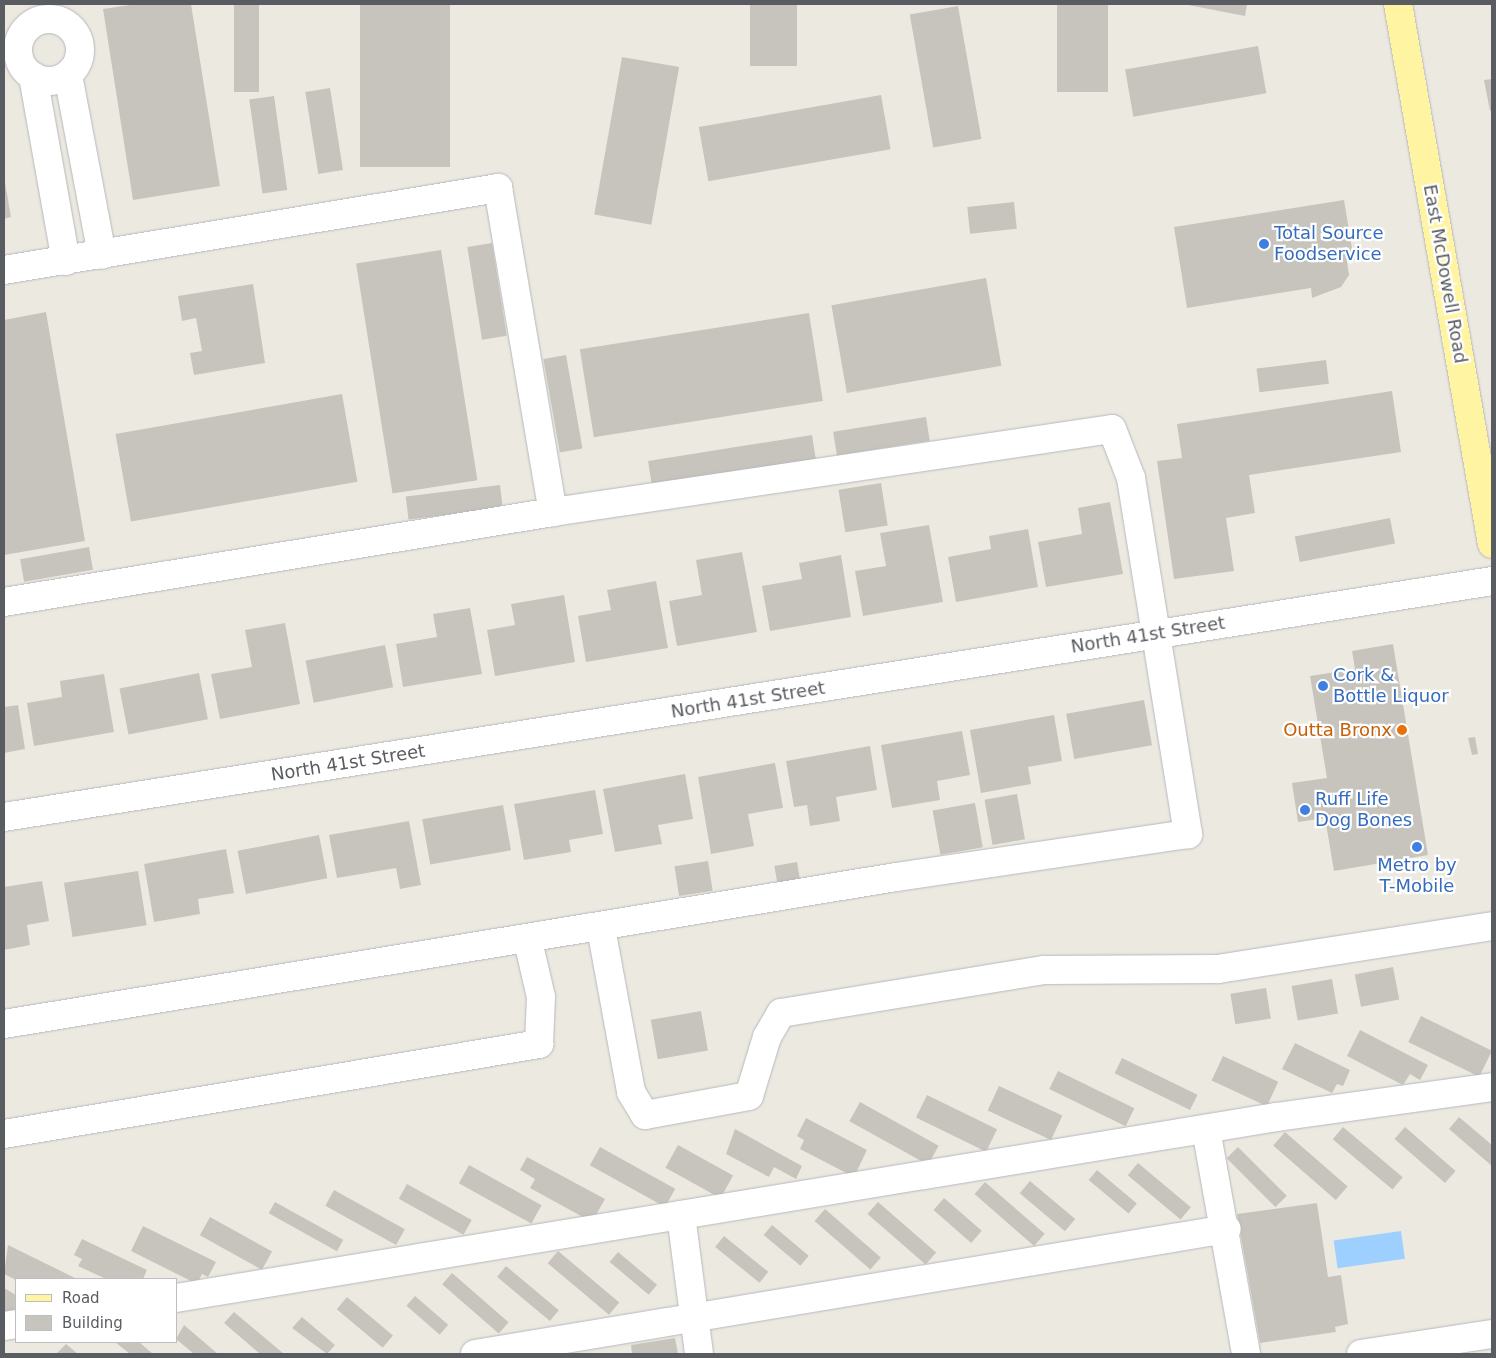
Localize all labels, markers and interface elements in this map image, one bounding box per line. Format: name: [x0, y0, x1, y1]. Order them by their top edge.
street label: East McDowell Road: [1419, 183, 1471, 365]
place label: Total Source Foodservice: [1274, 223, 1384, 266]
marker: Total Source Foodservice: [1258, 238, 1270, 250]
street label: North 41st Street: [1069, 612, 1227, 658]
place label: Cork & Bottle Liquor: [1333, 665, 1449, 708]
street label: North 41st Street: [669, 677, 827, 723]
marker: Cork & Bottle Liquor: [1317, 680, 1329, 692]
place label: Outta Bronx: [1283, 719, 1392, 741]
marker: Outta Bronx: [1396, 724, 1408, 736]
street label: North 41st Street: [269, 740, 427, 786]
place label: Ruff Life Dog Bones: [1315, 789, 1412, 832]
marker: Ruff Life Dog Bones: [1299, 804, 1311, 816]
marker: Metro by T-Mobile: [1411, 841, 1423, 853]
place label: Metro by T-Mobile: [1377, 855, 1457, 898]
legend: [15, 1278, 178, 1343]
text: Road: [62, 1289, 100, 1307]
text: Building: [62, 1314, 123, 1332]

